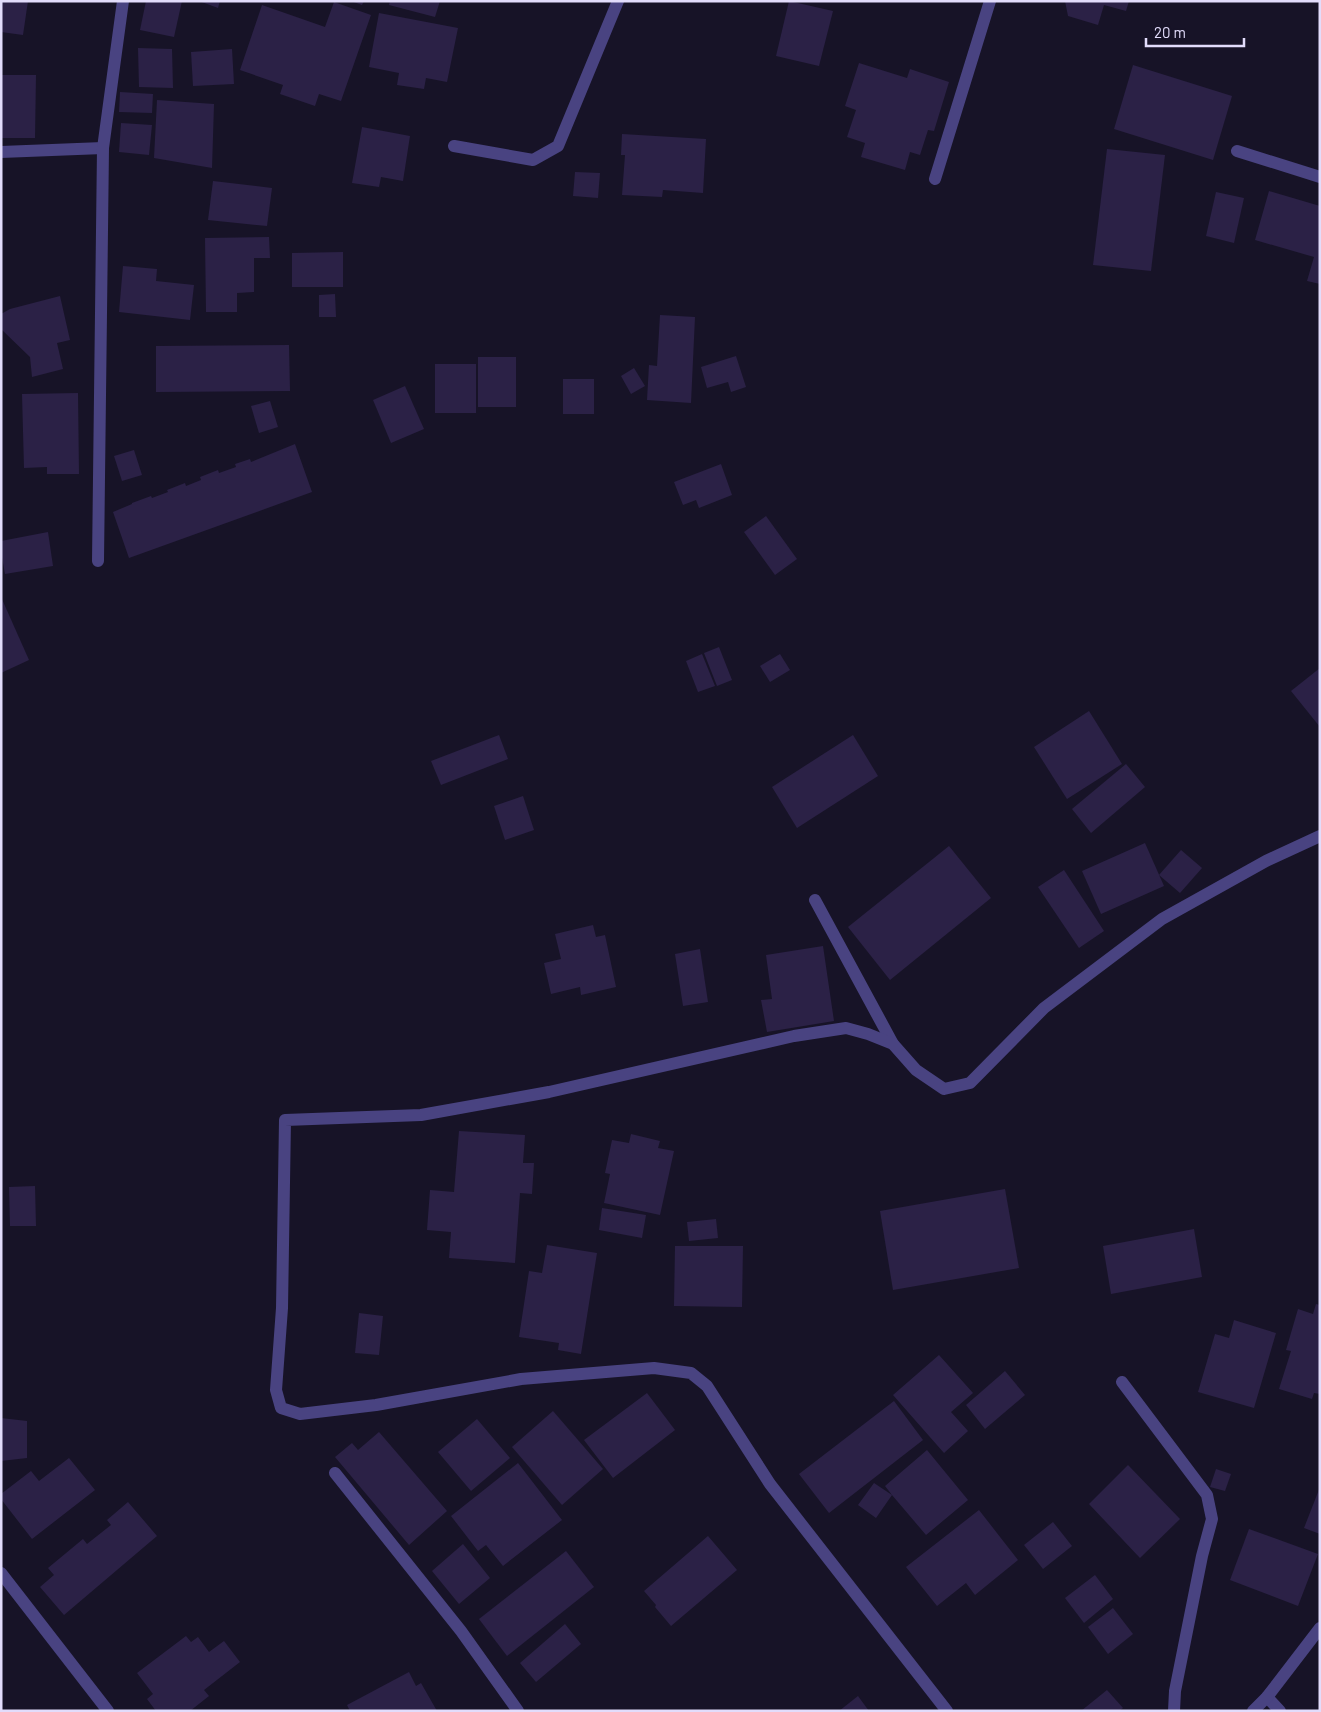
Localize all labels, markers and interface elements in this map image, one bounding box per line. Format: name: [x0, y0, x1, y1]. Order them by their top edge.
scale bar: [1146, 15, 1244, 47]
text: 20 m: [1154, 23, 1186, 41]

